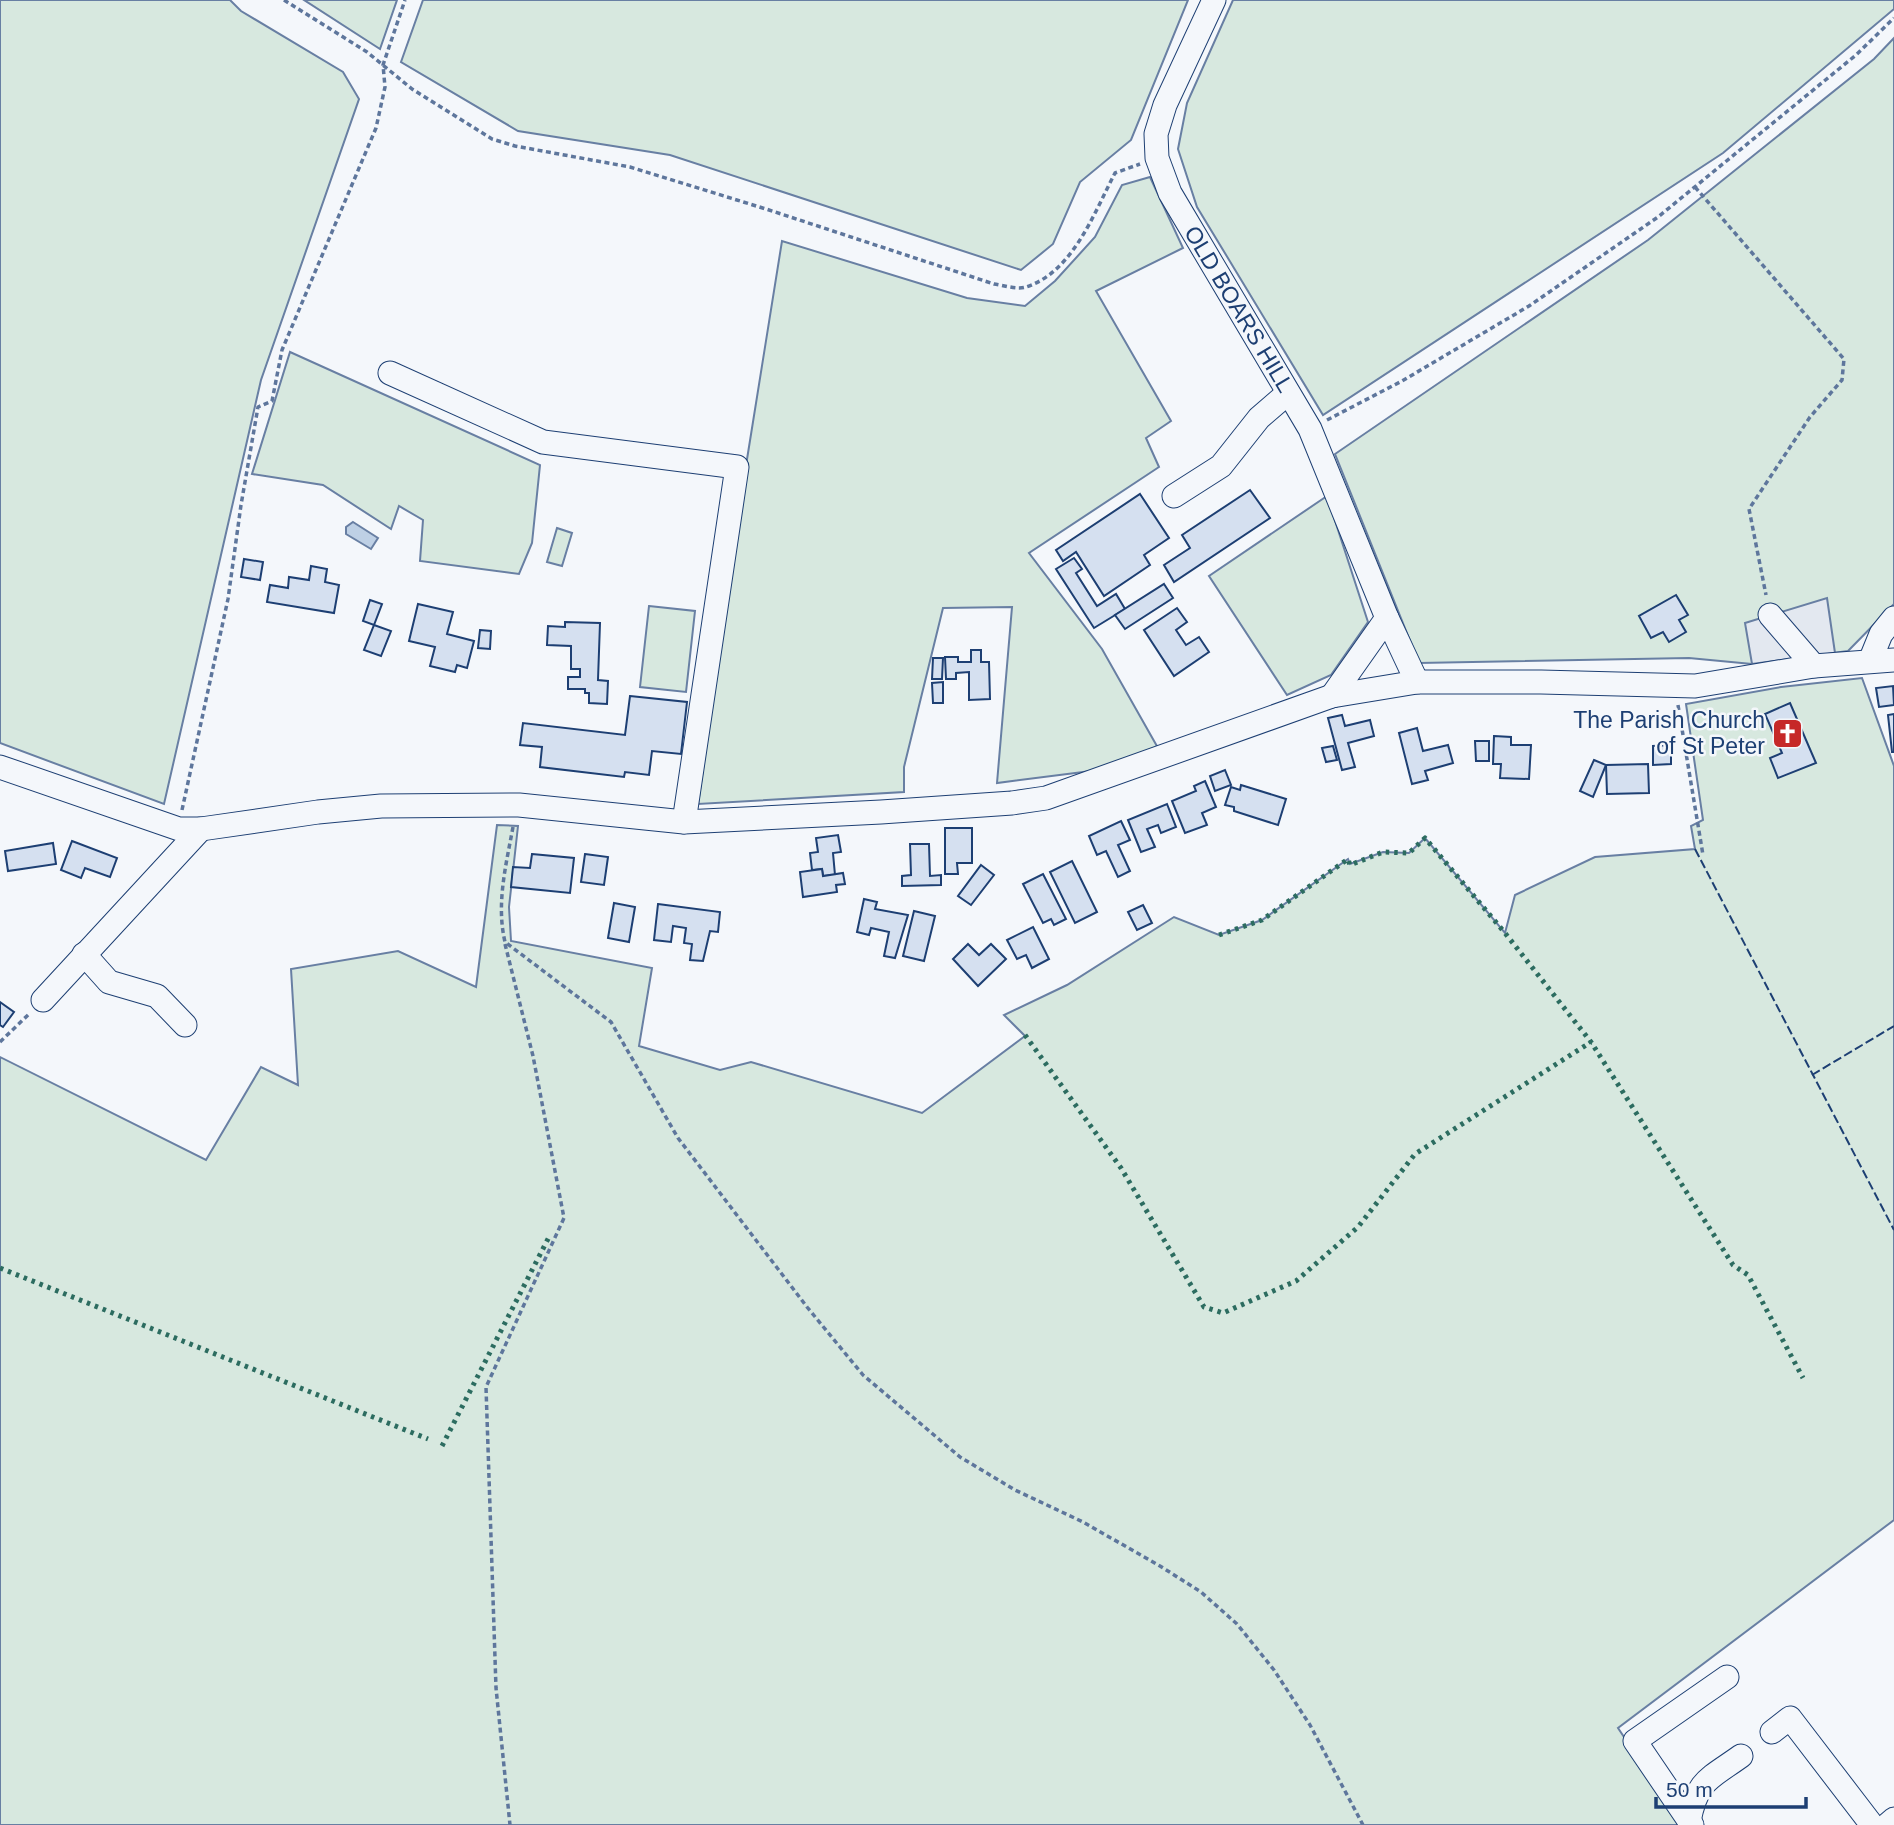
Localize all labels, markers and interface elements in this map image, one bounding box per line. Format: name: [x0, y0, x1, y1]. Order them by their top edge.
street label: OLD BOARS HILL: [1179, 221, 1299, 397]
place label: The Parish Church of St Peter: [1573, 707, 1765, 759]
church icon: The Parish Church of St Peter: [1771, 716, 1805, 750]
scale bar: [1656, 1766, 1806, 1810]
text: 50 m: [1666, 1778, 1713, 1801]

